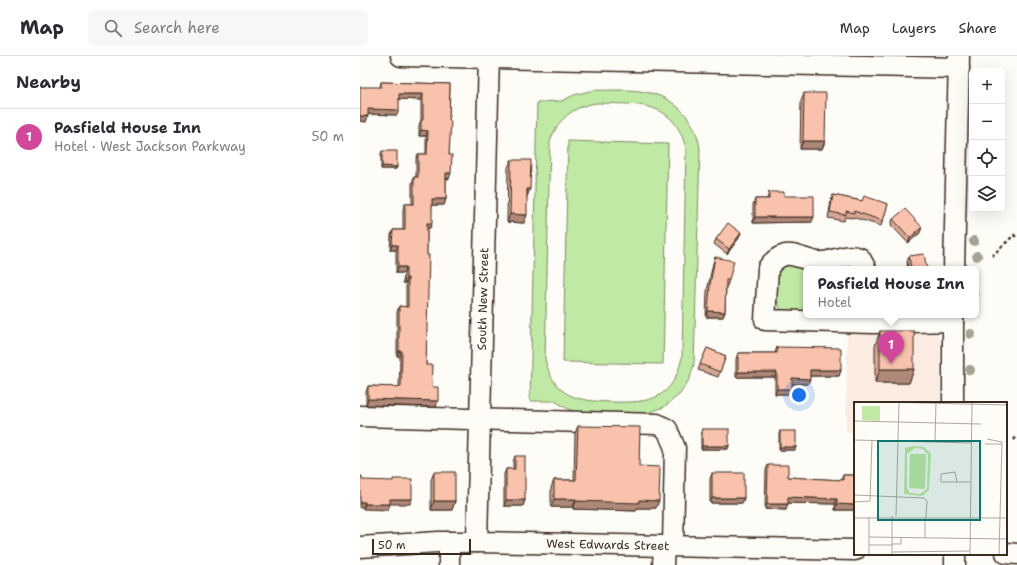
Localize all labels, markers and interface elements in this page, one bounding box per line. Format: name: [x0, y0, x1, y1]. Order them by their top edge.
search box: [88, 10, 368, 46]
text: Map: [20, 15, 64, 40]
icon: search: [102, 17, 124, 39]
text: Search here: [134, 18, 220, 38]
text: Map: [840, 19, 870, 37]
text: Layers: [892, 19, 936, 37]
text: Share: [958, 19, 997, 37]
map controls: [969, 68, 1005, 212]
button: +: [969, 68, 1005, 104]
text: Nearby: [16, 71, 81, 93]
button: −: [969, 104, 1005, 140]
text: Pasfield House Inn: [54, 118, 201, 138]
text: 1: [26, 128, 32, 145]
text: 50 m: [311, 128, 344, 145]
text: Hotel · West Jackson Parkway: [54, 138, 246, 155]
button: locate: [969, 140, 1005, 176]
button: layers: [969, 176, 1005, 212]
street label: South New Street: [474, 247, 492, 351]
popup: [803, 266, 979, 318]
text: Pasfield House Inn: [817, 274, 965, 294]
text: Hotel: [817, 294, 851, 311]
pin: 1: [878, 331, 904, 364]
your location: [789, 385, 809, 405]
inset map: [854, 402, 1007, 555]
street label: West Edwards Street: [546, 535, 669, 554]
scale bar: [372, 537, 471, 556]
text: 50 m: [378, 538, 406, 553]

